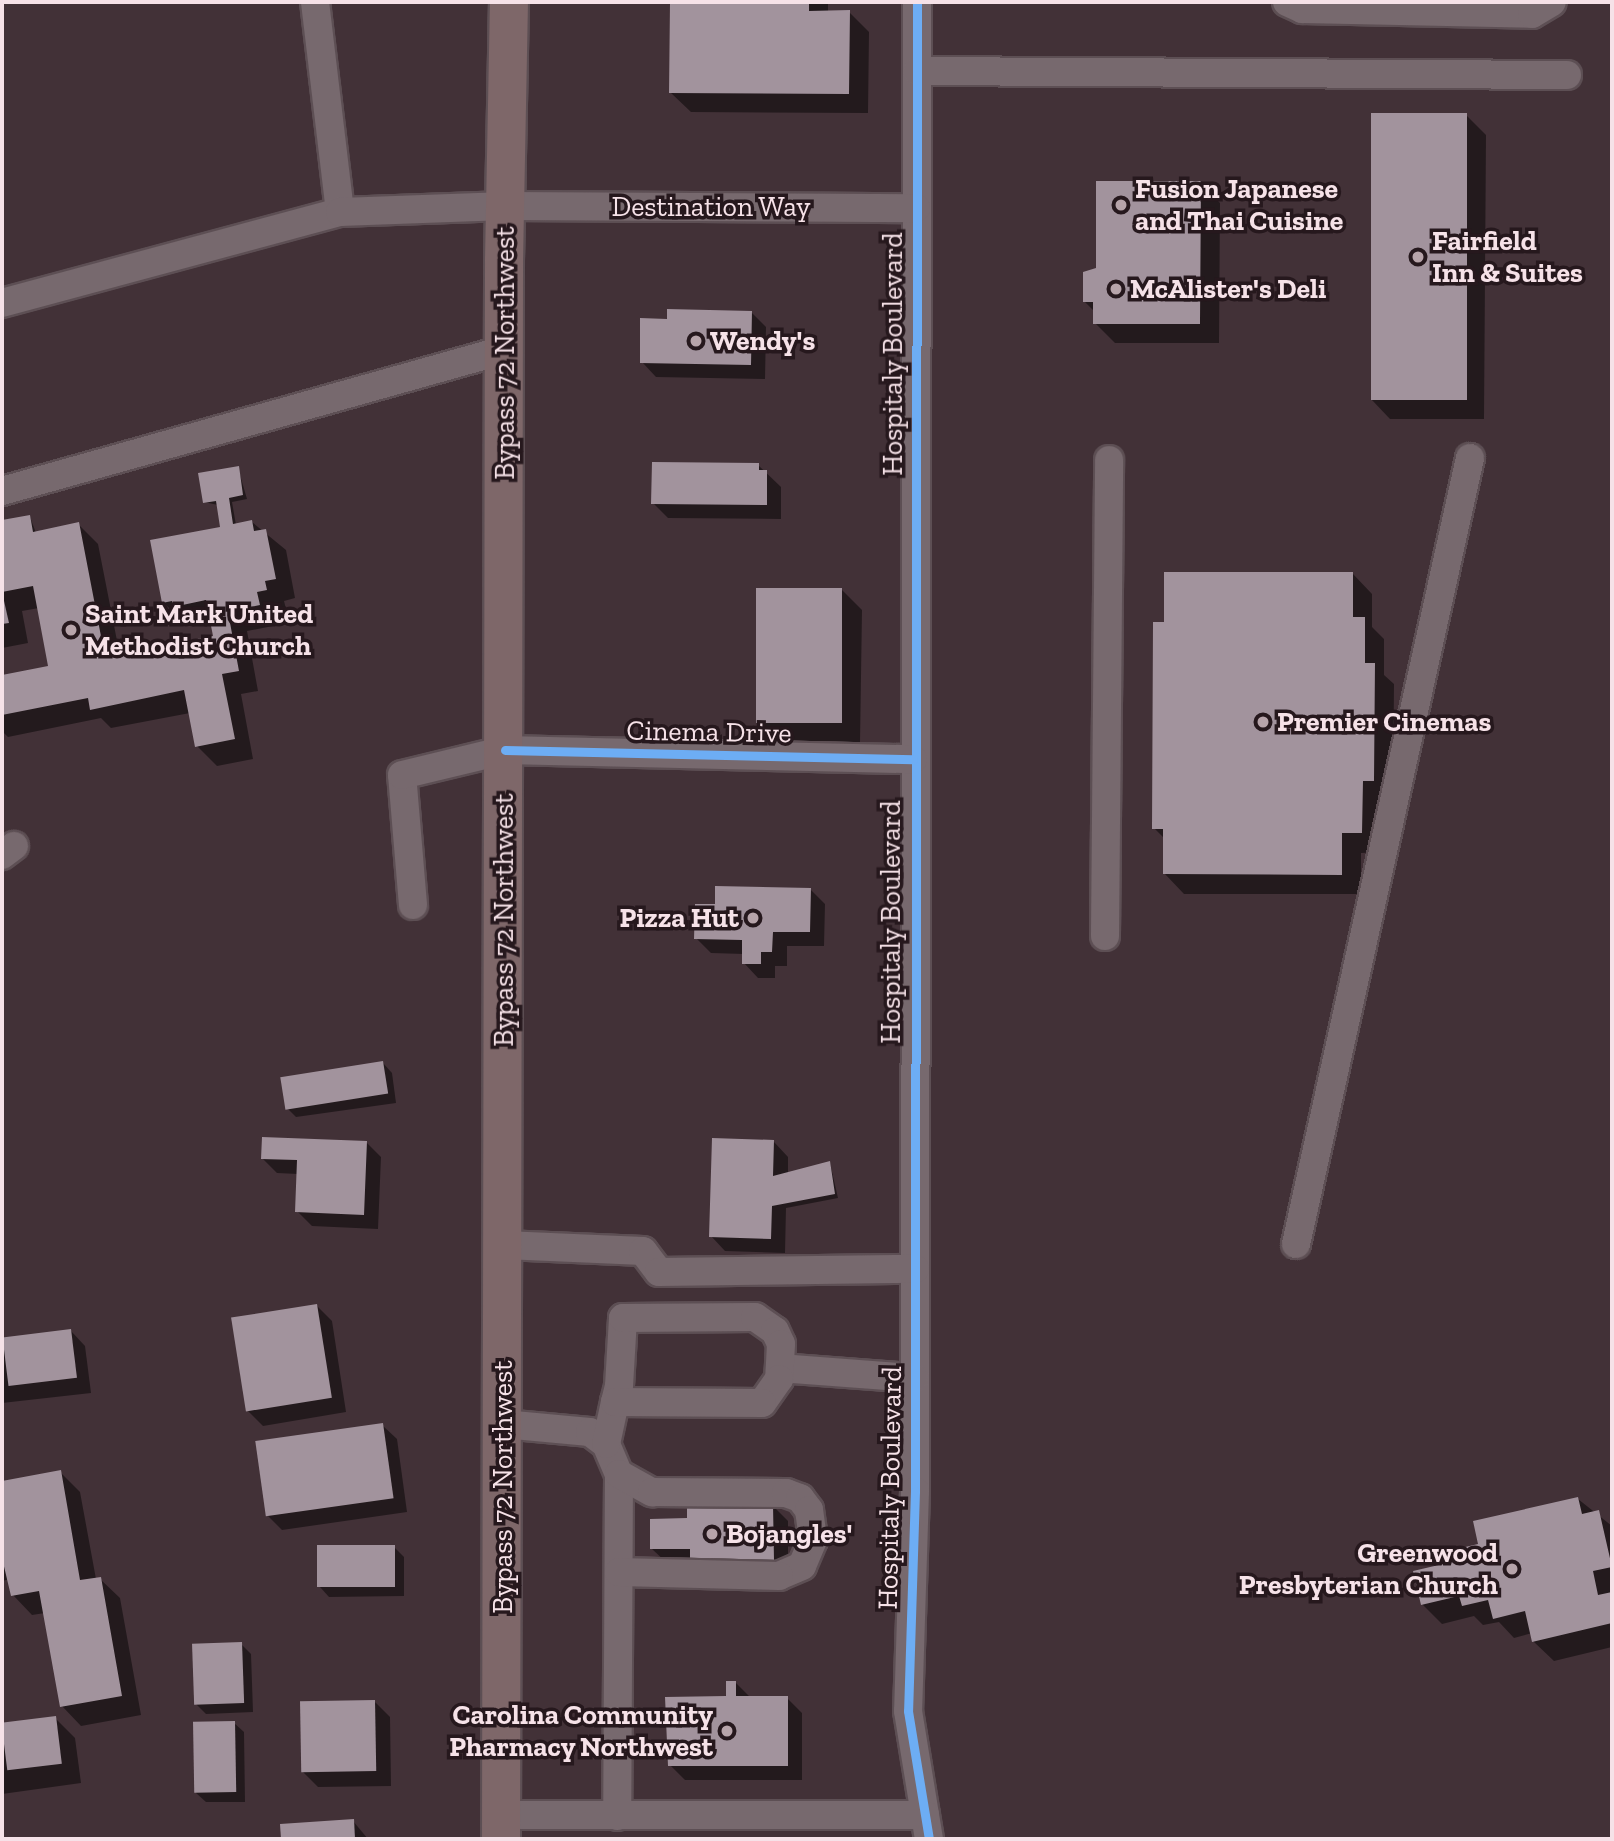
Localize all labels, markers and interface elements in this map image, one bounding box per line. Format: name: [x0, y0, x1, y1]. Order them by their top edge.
place label: Fusion Japanese and Thai Cuisine: [1135, 172, 1343, 238]
street label: Destination Way: [611, 190, 811, 224]
marker: Fusion Japanese and Thai Cuisine: [1113, 197, 1129, 213]
place label: Fairfield Inn & Suites: [1432, 224, 1583, 290]
street label: Bypass 72 Northwest: [488, 226, 522, 480]
street label: Hospitaly Boulevard: [876, 232, 910, 476]
marker: Fairfield Inn & Suites: [1410, 249, 1426, 265]
place label: McAlister's Deli: [1130, 272, 1326, 306]
marker: McAlister's Deli: [1108, 281, 1124, 297]
place label: Wendy's: [710, 324, 815, 358]
marker: Wendy's: [688, 333, 704, 349]
place label: Saint Mark United Methodist Church: [85, 597, 313, 663]
marker: Saint Mark United Methodist Church: [63, 622, 79, 638]
place label: Premier Cinemas: [1277, 705, 1492, 739]
street label: Cinema Drive: [626, 714, 792, 750]
marker: Premier Cinemas: [1255, 714, 1271, 730]
street label: Bypass 72 Northwest: [487, 793, 521, 1047]
street label: Hospitaly Boulevard: [874, 800, 908, 1044]
place label: Pizza Hut: [619, 901, 739, 935]
marker: Pizza Hut: [745, 910, 761, 926]
street label: Bypass 72 Northwest: [486, 1360, 520, 1614]
street label: Hospitaly Boulevard: [871, 1366, 909, 1610]
place label: Bojangles': [726, 1517, 852, 1551]
marker: Bojangles': [704, 1526, 720, 1542]
place label: Greenwood Presbyterian Church: [1239, 1536, 1498, 1602]
marker: Greenwood Presbyterian Church: [1504, 1561, 1520, 1577]
place label: Carolina Community Pharmacy Northwest: [449, 1698, 713, 1764]
marker: Carolina Community Pharmacy Northwest: [719, 1723, 735, 1739]

